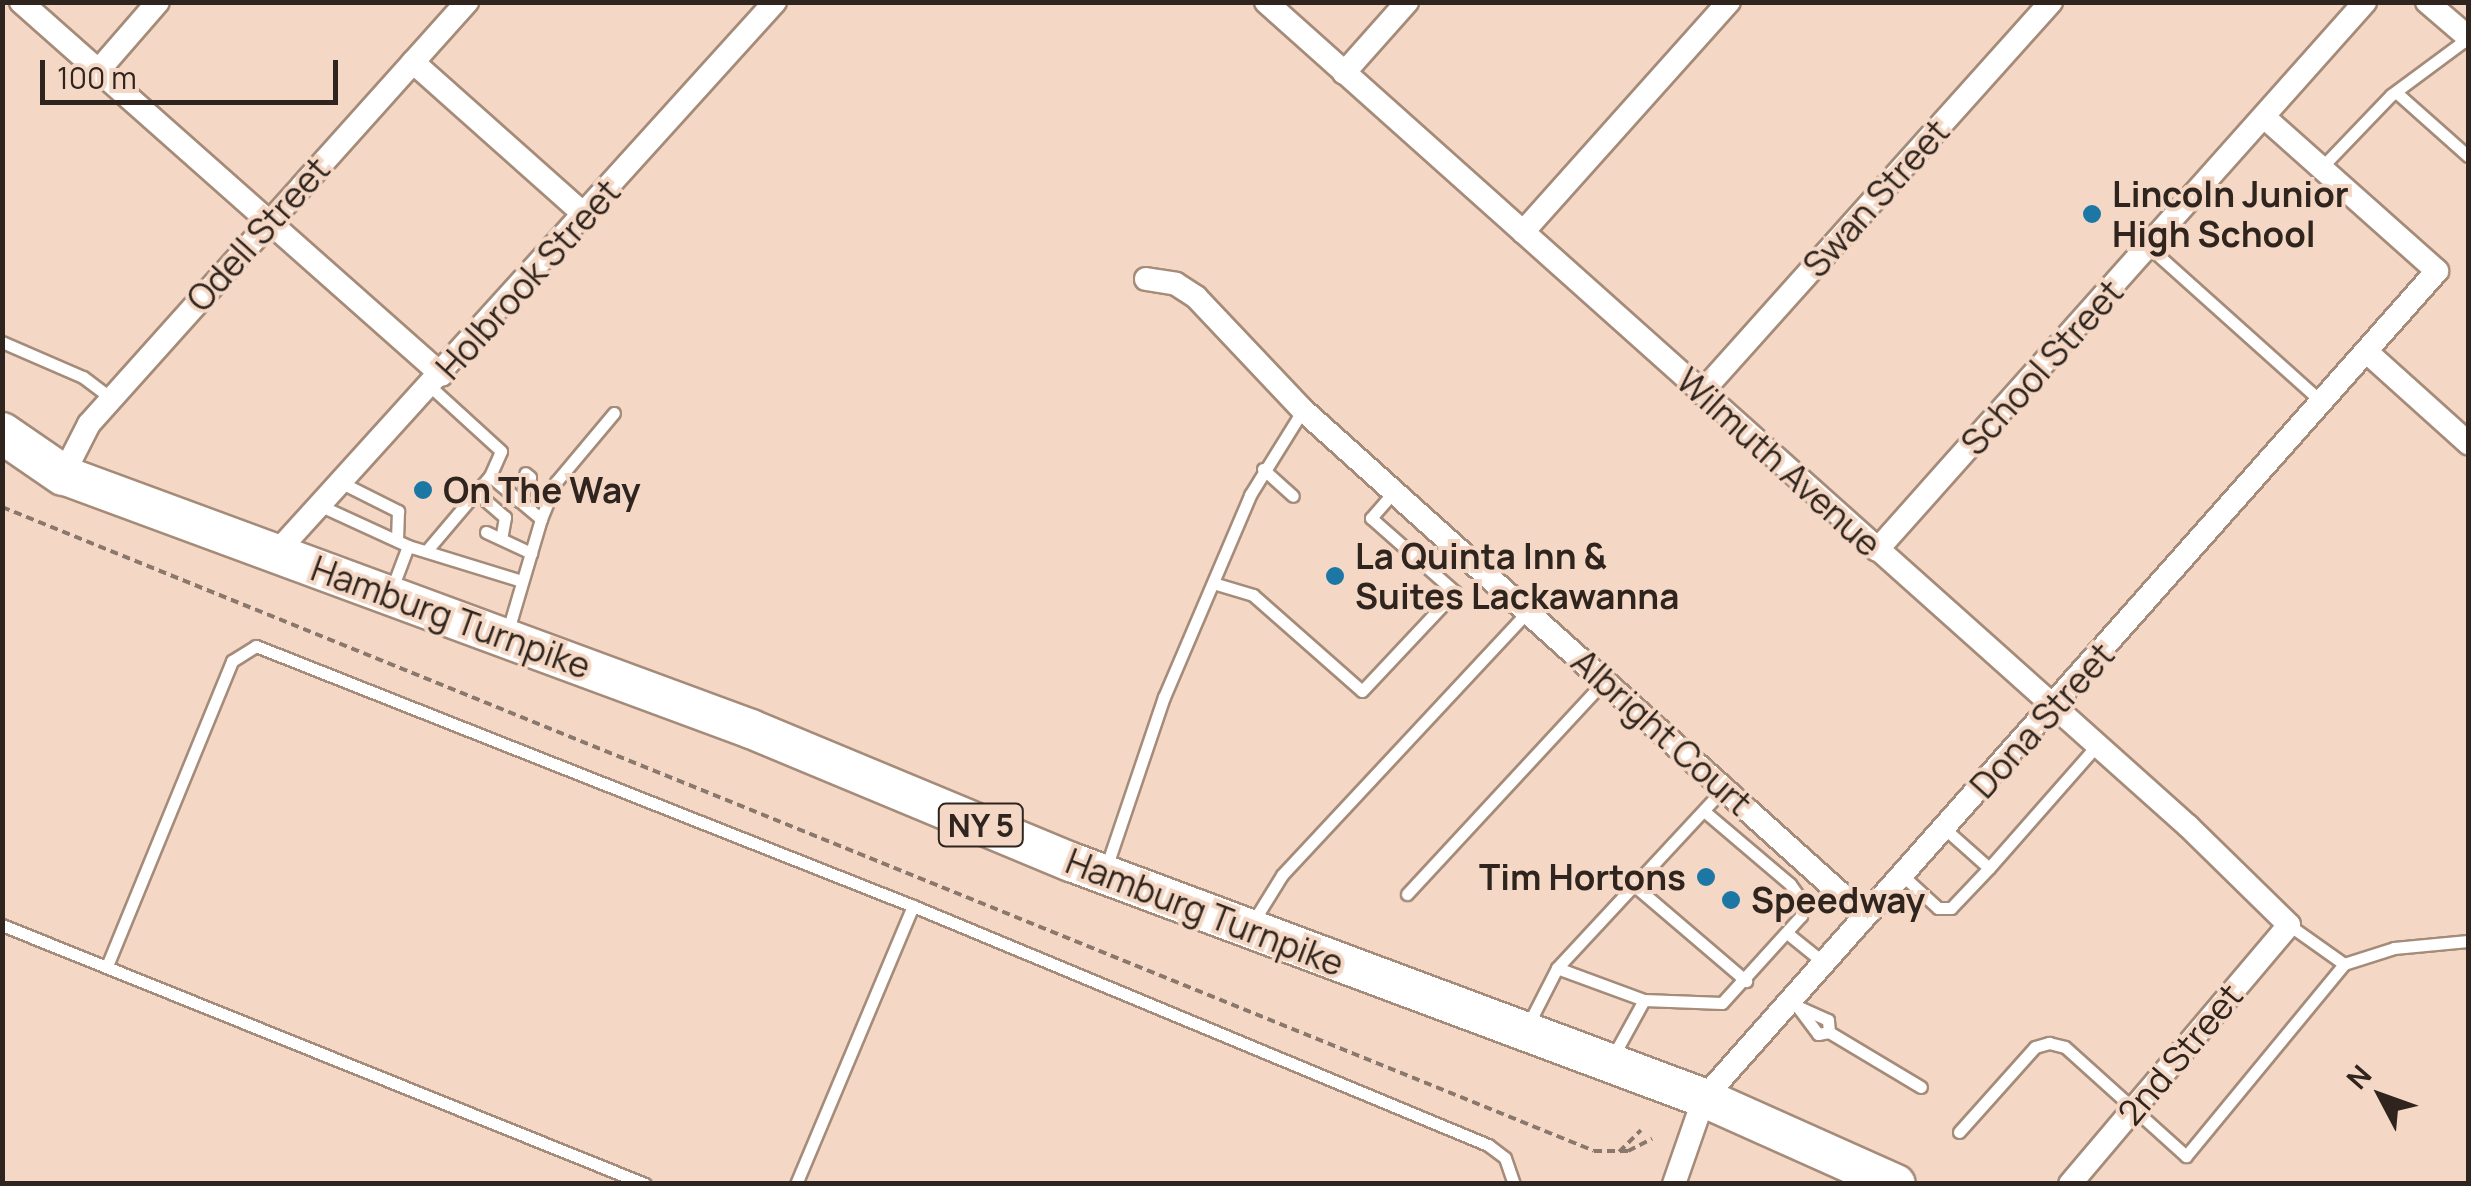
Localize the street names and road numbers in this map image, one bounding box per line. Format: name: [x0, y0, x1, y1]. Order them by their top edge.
street label: Swan Street: [1794, 111, 1958, 285]
street label: Odell Street: [178, 148, 338, 320]
street label: Holbrook Street: [427, 170, 629, 388]
street label: School Street: [1952, 271, 2132, 463]
street label: Wilmuth Avenue: [1668, 359, 1890, 565]
street label: Hamburg Turnpike: [306, 547, 596, 687]
street label: Dona Street: [1961, 634, 2123, 806]
street label: Albright Court: [1563, 640, 1761, 824]
road number: NY 5: [936, 798, 1026, 852]
street label: Hamburg Turnpike: [1060, 840, 1350, 984]
street label: 2nd Street: [2109, 975, 2251, 1133]

